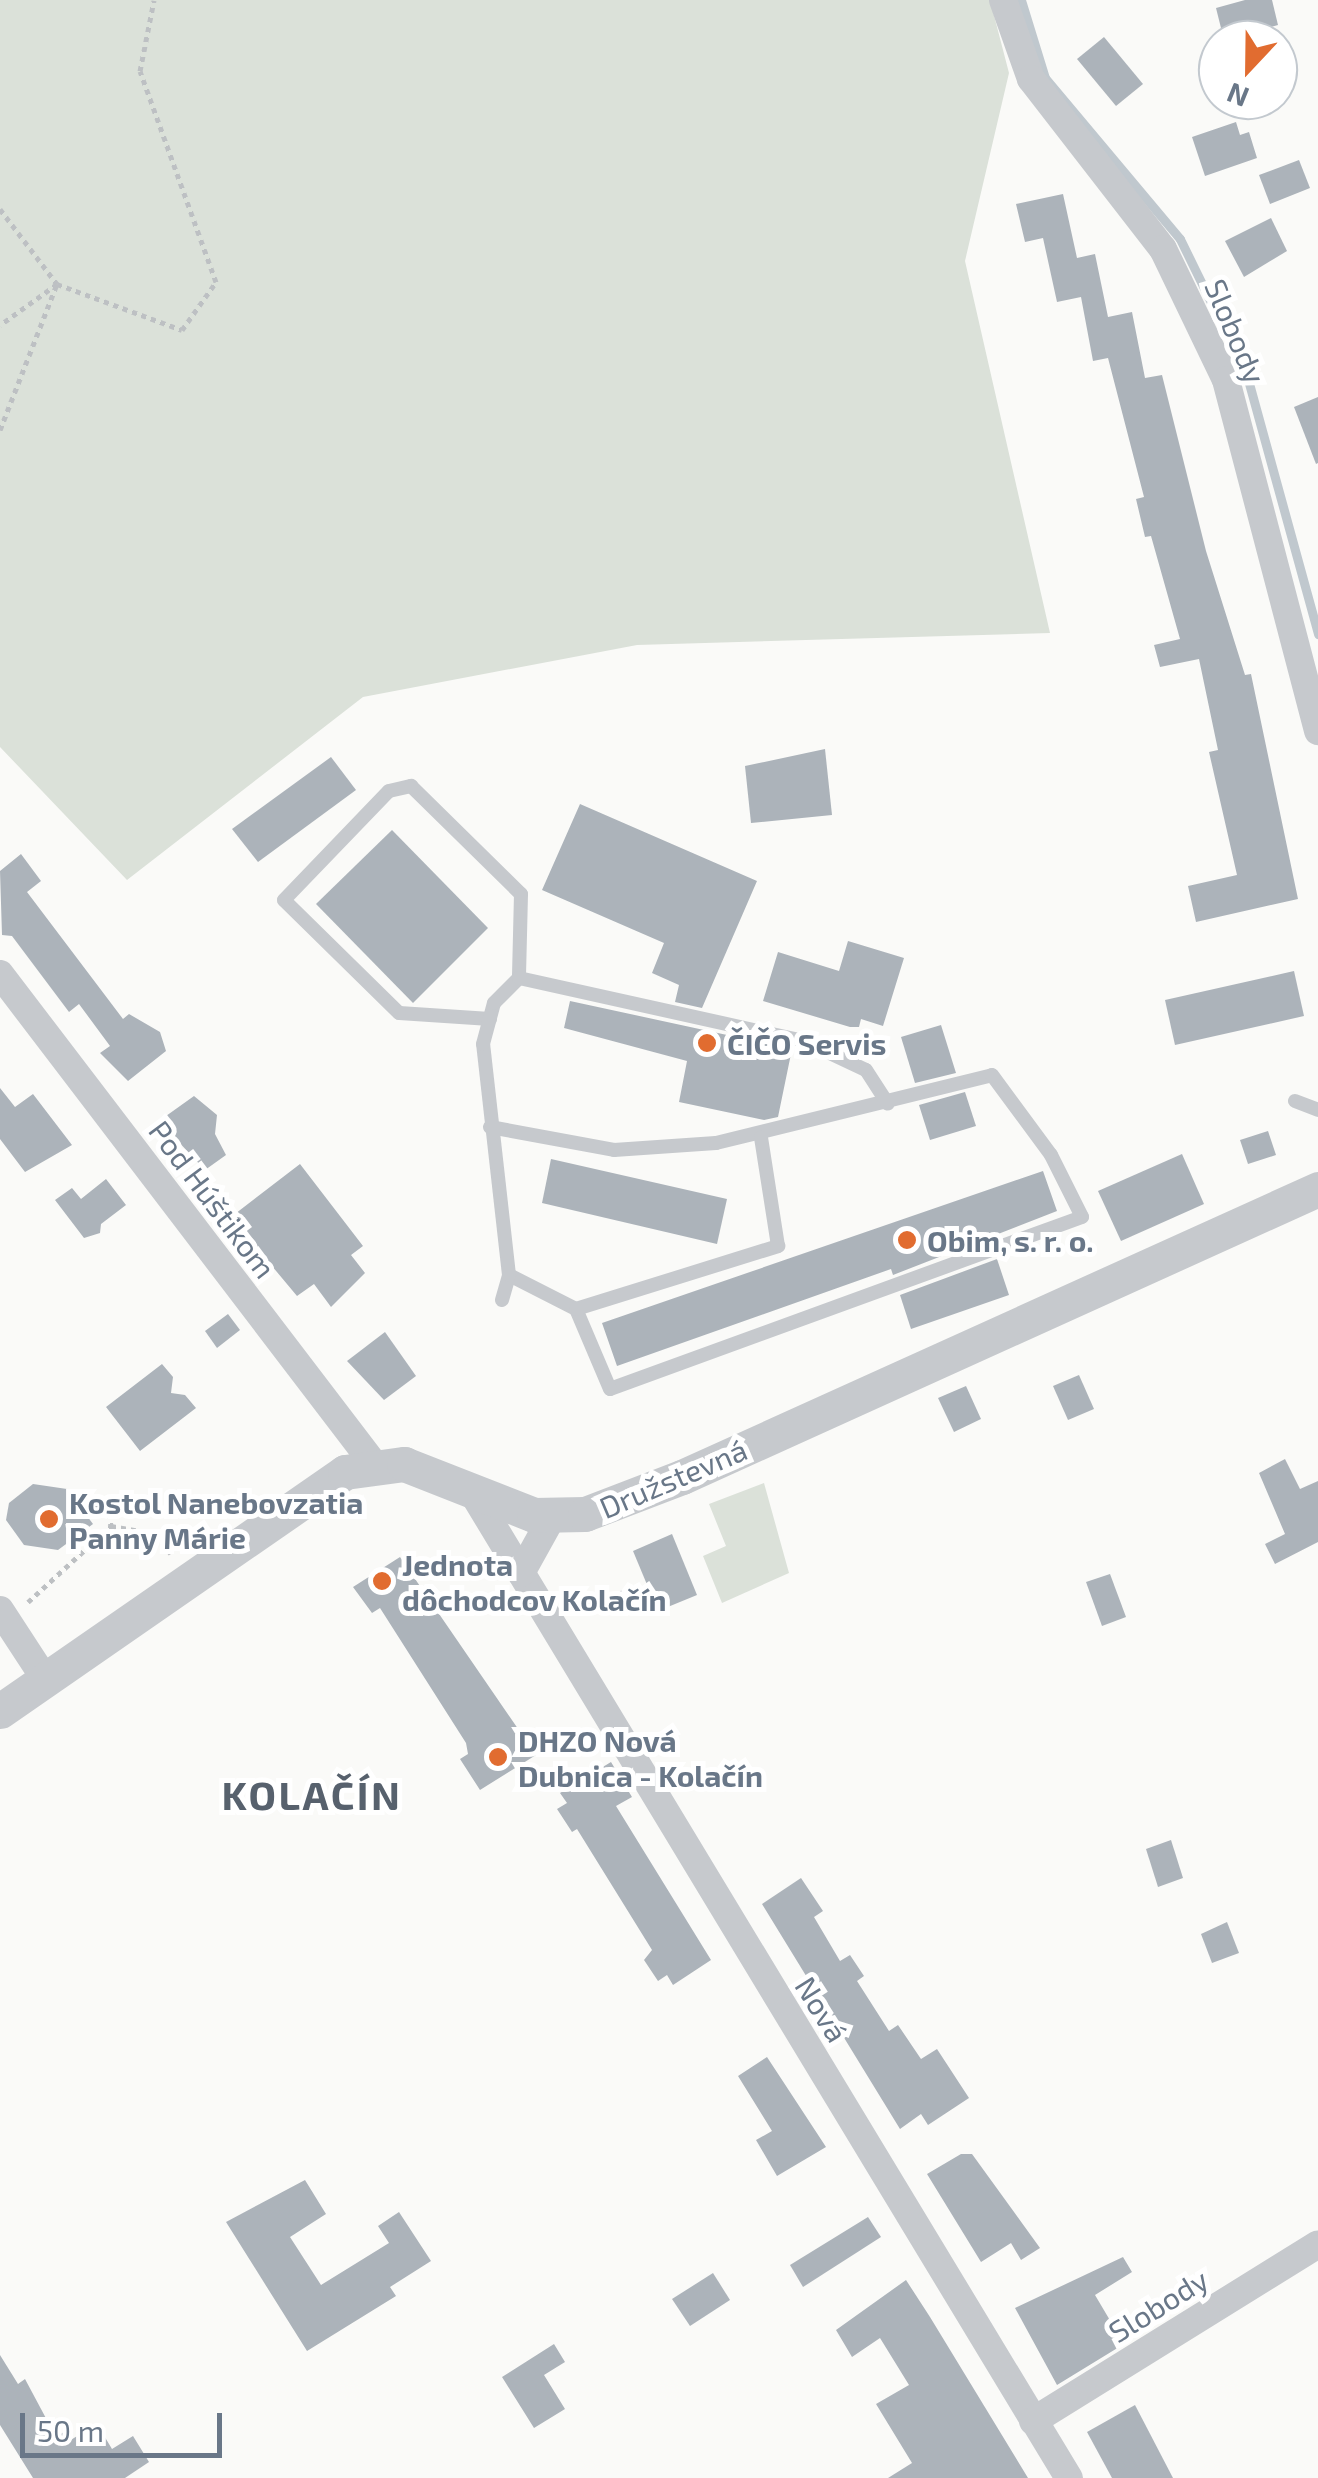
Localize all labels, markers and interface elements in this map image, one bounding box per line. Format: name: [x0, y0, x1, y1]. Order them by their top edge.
north arrow: [1198, 20, 1298, 120]
text: N: [1222, 76, 1253, 116]
street label: Slobody: [1198, 273, 1274, 389]
place label: ČIČO Servis: [727, 1025, 886, 1061]
marker: ČIČO Servis: [696, 1032, 718, 1054]
street label: Pod Húštikom: [142, 1113, 284, 1285]
place label: Obim, s. r. o.: [927, 1222, 1094, 1258]
marker: Obim, s. r. o.: [896, 1229, 918, 1251]
street label: Družstevná: [594, 1431, 752, 1525]
place label: Kostol Nanebovzatia Panny Márie: [69, 1484, 364, 1554]
marker: Kostol Nanebovzatia Panny Márie: [38, 1508, 60, 1530]
place label: Jednota dôchodcov Kolačín: [402, 1546, 667, 1616]
marker: Jednota dôchodcov Kolačín: [371, 1570, 393, 1592]
place label: DHZO Nová Dubnica - Kolačín: [518, 1722, 763, 1792]
marker: DHZO Nová Dubnica - Kolačín: [487, 1746, 509, 1768]
district label: KOLAČÍN: [222, 1770, 402, 1818]
street label: Nová: [788, 1970, 856, 2048]
street label: Slobody: [1102, 2261, 1214, 2349]
scale bar: [25, 2393, 228, 2455]
text: 50 m: [37, 2412, 104, 2448]

